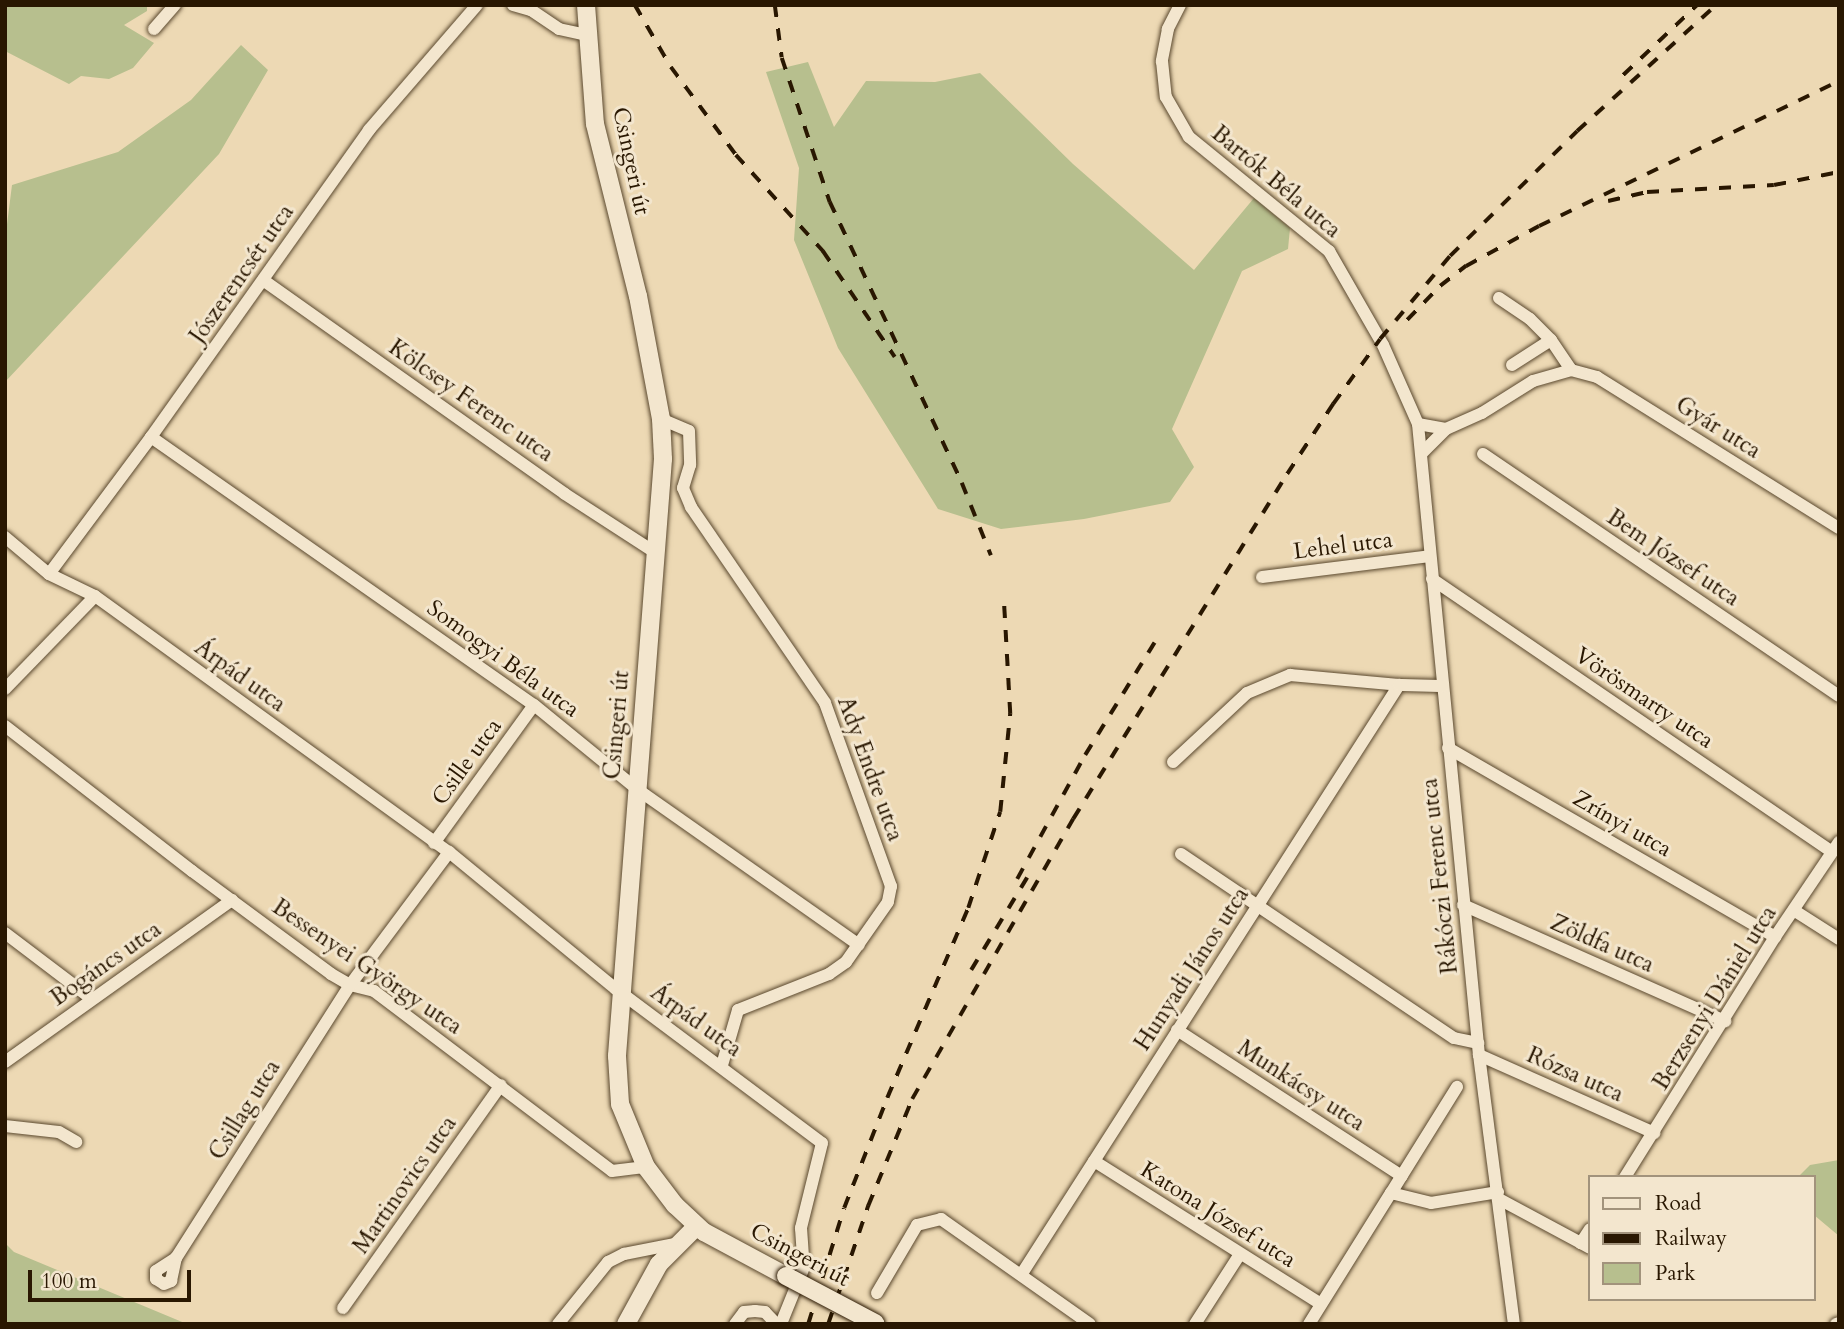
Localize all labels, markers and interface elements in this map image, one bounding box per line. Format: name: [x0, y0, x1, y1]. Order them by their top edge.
street label: Csingeri út: [606, 105, 656, 217]
street label: Bartók Béla utca: [1206, 120, 1346, 244]
street label: Jószerencsét utca: [184, 199, 300, 349]
street label: Kölcsey Ferenc utca: [383, 334, 559, 468]
street label: Gyár utca: [1670, 391, 1766, 465]
street label: Bem József utca: [1602, 504, 1744, 612]
street label: Lehel utca: [1292, 526, 1394, 566]
street label: Somogyi Béla utca: [421, 594, 585, 724]
street label: Árpád utca: [189, 634, 291, 718]
street label: Vörösmarty utca: [1569, 641, 1719, 755]
street label: Csingeri út: [598, 669, 636, 781]
street label: Ady Endre utca: [831, 693, 909, 845]
street label: Csille utca: [426, 713, 508, 811]
street label: Rákóczi Ferenc utca: [1416, 777, 1464, 975]
street label: Zrínyi utca: [1568, 785, 1676, 863]
street label: Hunyadi János utca: [1129, 882, 1255, 1056]
street label: Bessenyei György utca: [267, 893, 467, 1041]
street label: Berzsenyi Dániel utca: [1647, 901, 1783, 1095]
street label: Zöldfa utca: [1546, 909, 1658, 979]
street label: Bogáncs utca: [45, 916, 167, 1012]
street label: Árpád utca: [645, 979, 747, 1063]
street label: Munkácsy utca: [1232, 1035, 1370, 1137]
street label: Rózsa utca: [1522, 1041, 1628, 1109]
street label: Csillag utca: [203, 1055, 287, 1165]
street label: Martinovics utca: [347, 1111, 463, 1259]
street label: Katona József utca: [1135, 1156, 1301, 1274]
legend: [1588, 1175, 1816, 1301]
text: Road: [1655, 1189, 1701, 1218]
street label: Csingeri út: [745, 1217, 855, 1293]
text: Railway: [1655, 1224, 1727, 1253]
scale bar: [32, 1256, 194, 1300]
text: Park: [1655, 1259, 1695, 1288]
text: 100 m: [41, 1267, 97, 1296]

